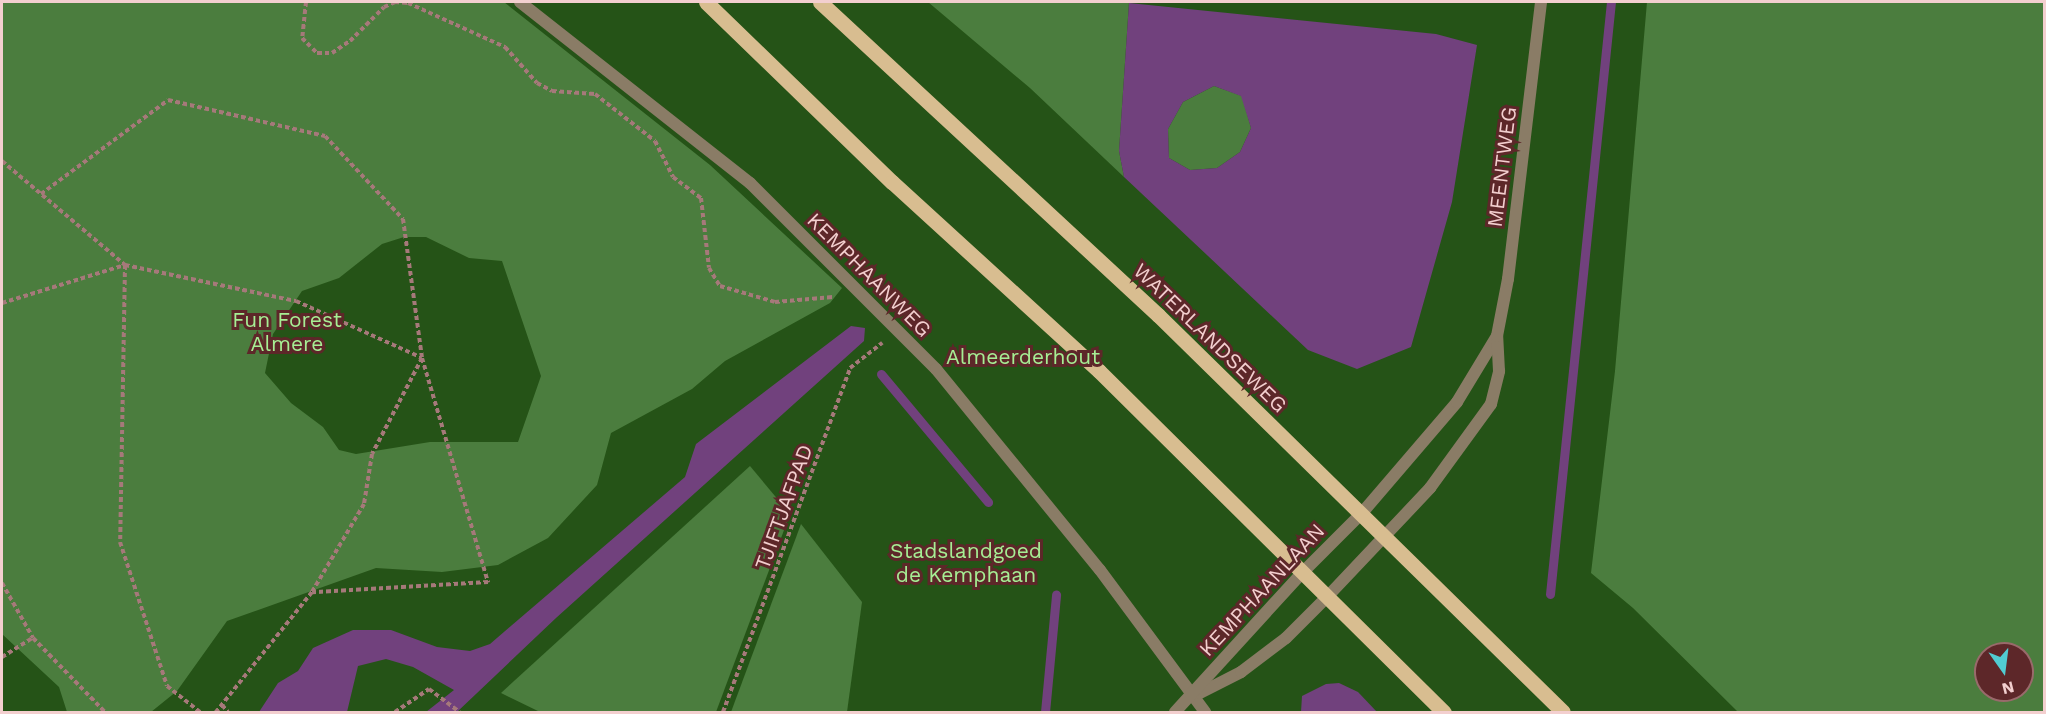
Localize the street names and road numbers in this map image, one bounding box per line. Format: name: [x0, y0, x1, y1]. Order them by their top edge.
street label: MEENTWEG: [1482, 105, 1522, 229]
street label: KEMPHAANWEG: [802, 208, 936, 342]
street label: WATERLANDSEWEG: [1128, 258, 1292, 418]
street label: TJIFTJAFPAD: [750, 441, 818, 573]
street label: KEMPHAANLAAN: [1194, 518, 1330, 662]

